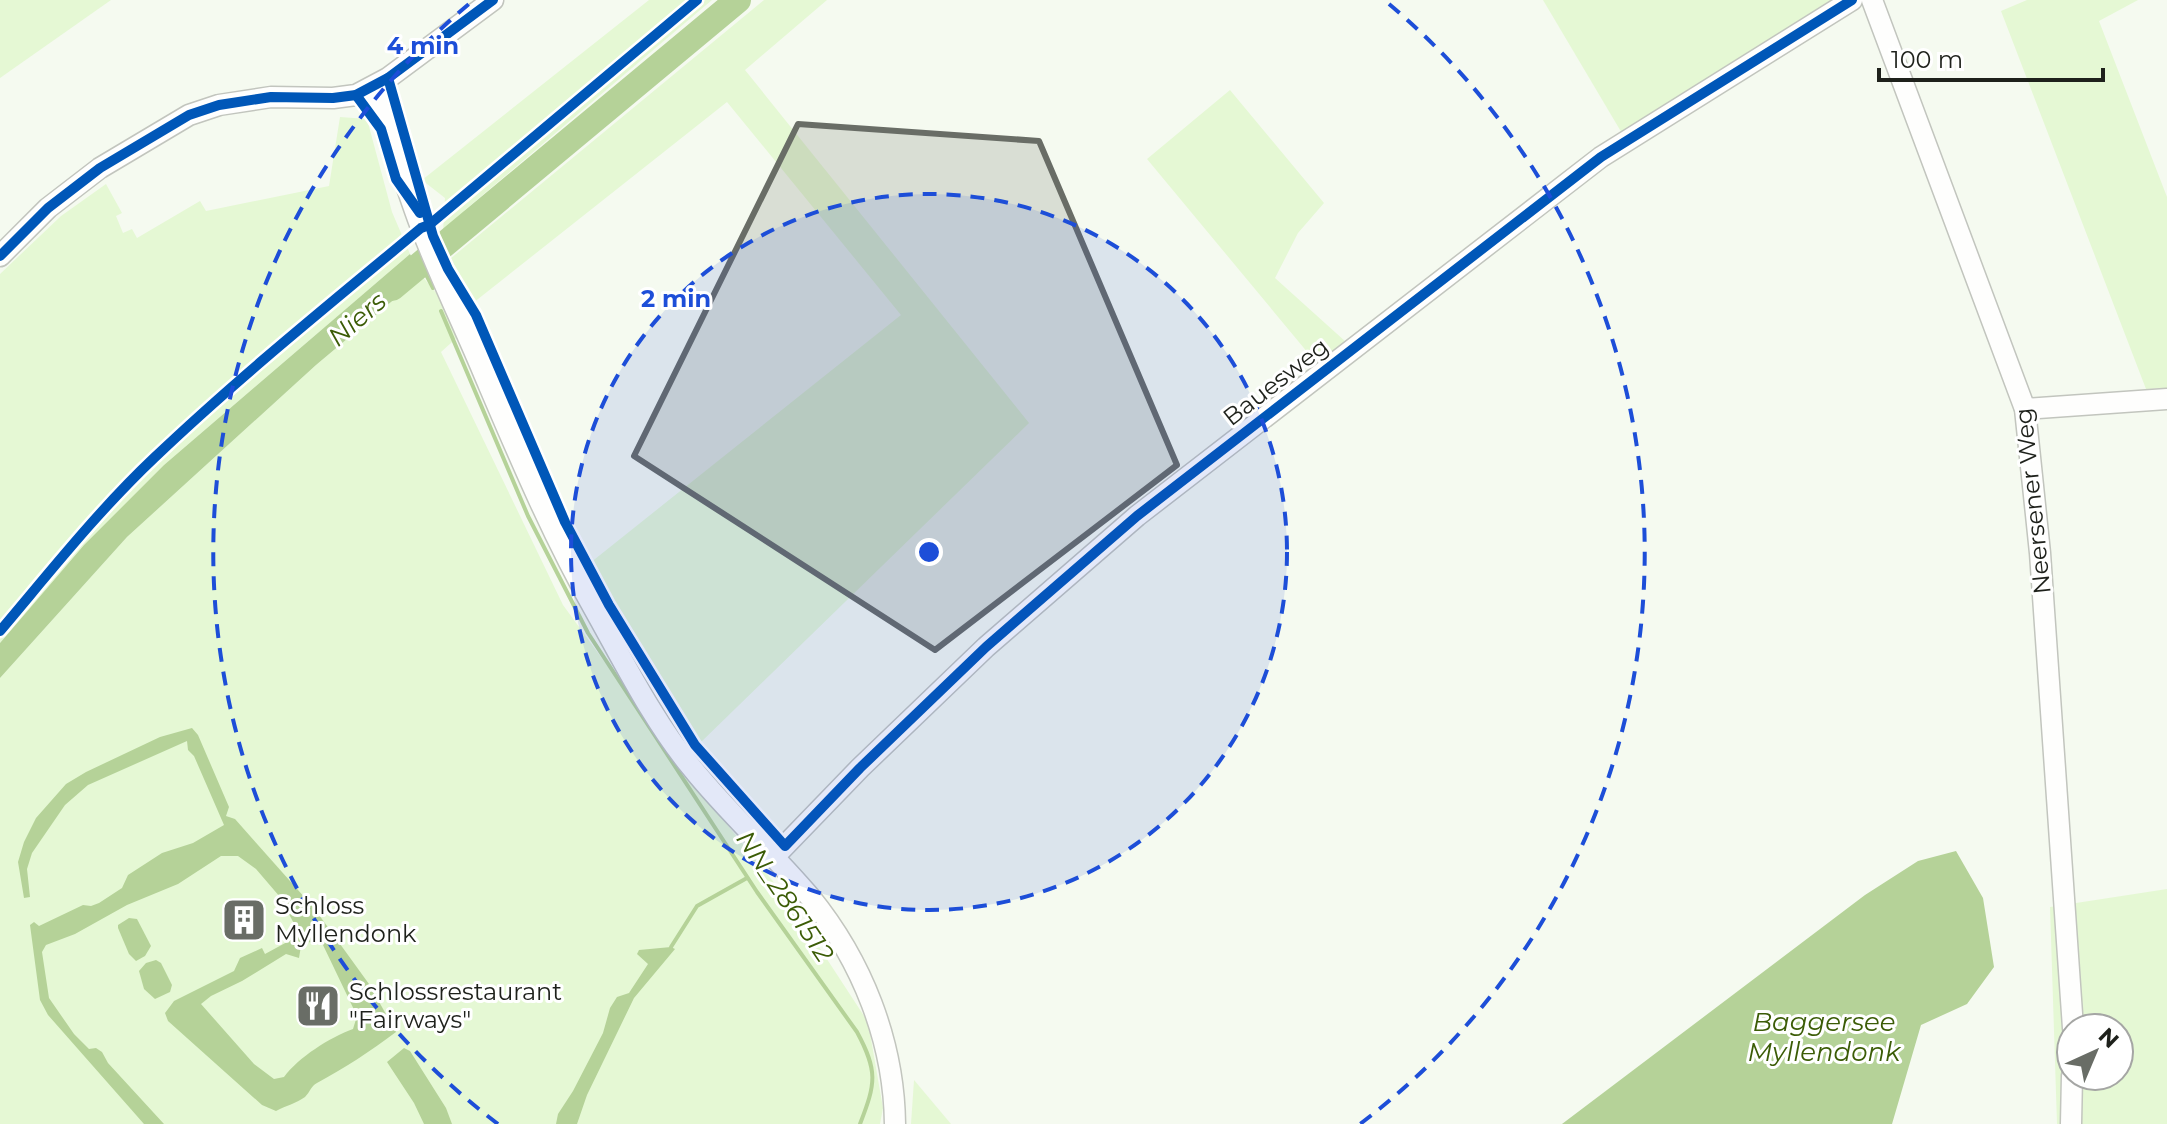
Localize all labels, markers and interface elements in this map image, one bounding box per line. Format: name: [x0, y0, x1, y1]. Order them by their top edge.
text: 4 min: [387, 31, 459, 60]
scale bar: [1879, 32, 2103, 82]
text: 100 m: [1891, 45, 1963, 74]
text: 2 min: [641, 284, 711, 313]
water label: Niers: [321, 285, 393, 353]
street label: Bauesweg: [1217, 331, 1334, 432]
street label: Neersener Weg: [2008, 406, 2057, 596]
centre of rings: [915, 538, 943, 566]
water label: NN_2861512: [729, 824, 841, 968]
place label: Schloss Myllendonk: [275, 891, 417, 948]
building icon: Schloss Myllendonk: [220, 896, 268, 944]
place label: Schlossrestaurant "Fairways": [349, 977, 562, 1034]
restaurant icon: Schlossrestaurant "Fairways": [294, 982, 342, 1030]
water label: Baggersee Myllendonk: [1747, 1006, 1902, 1068]
north arrow: [2055, 1012, 2135, 1092]
text: N: [2093, 1022, 2124, 1054]

